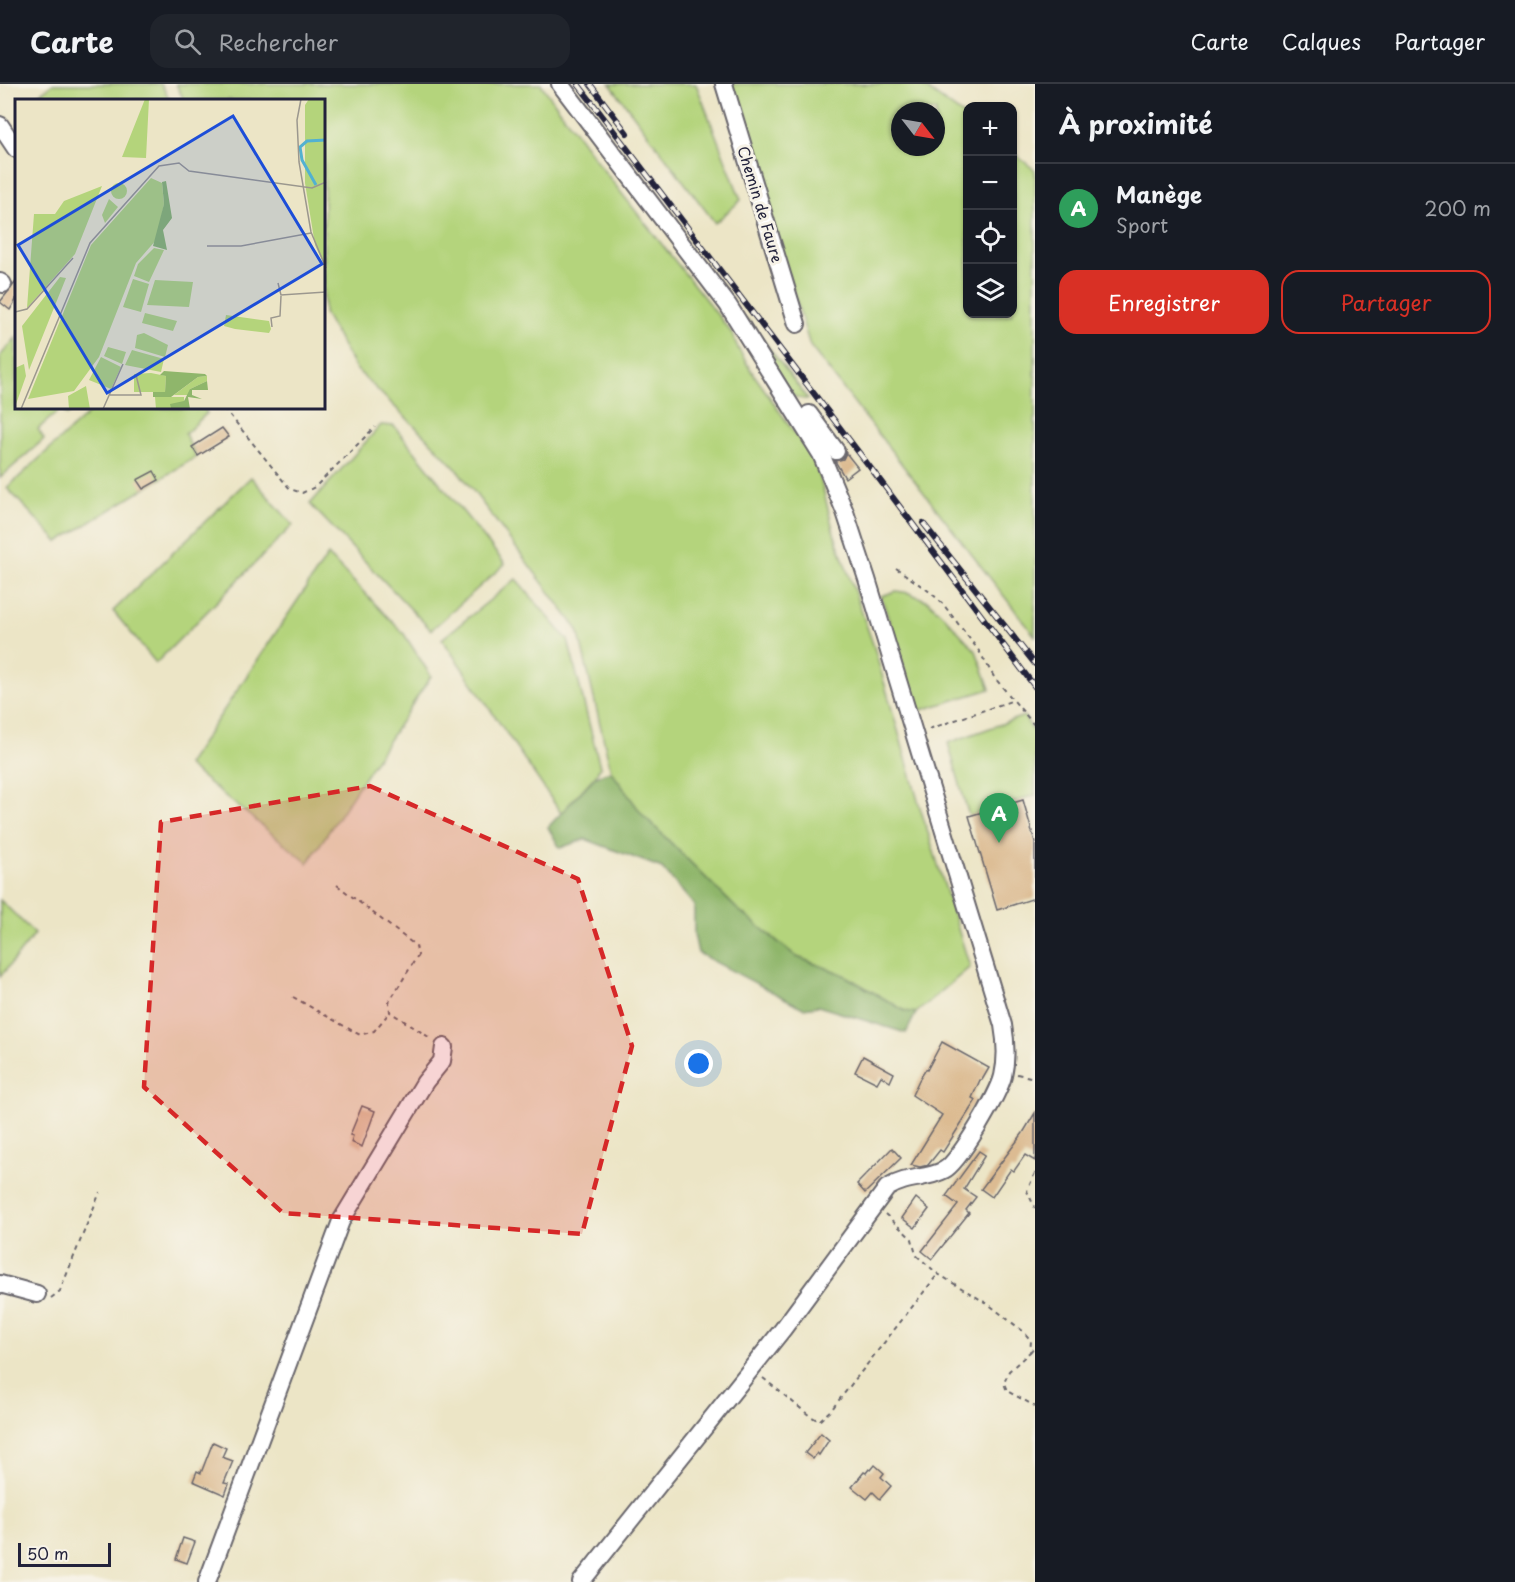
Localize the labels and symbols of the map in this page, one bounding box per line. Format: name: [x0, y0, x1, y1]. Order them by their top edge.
inset map: [15, 99, 326, 410]
north arrow: [891, 102, 945, 156]
street label: Chemin de Faure: [732, 143, 790, 265]
pin: A: [980, 794, 1018, 843]
your location: [684, 1049, 713, 1078]
scale bar: [18, 1540, 111, 1568]

